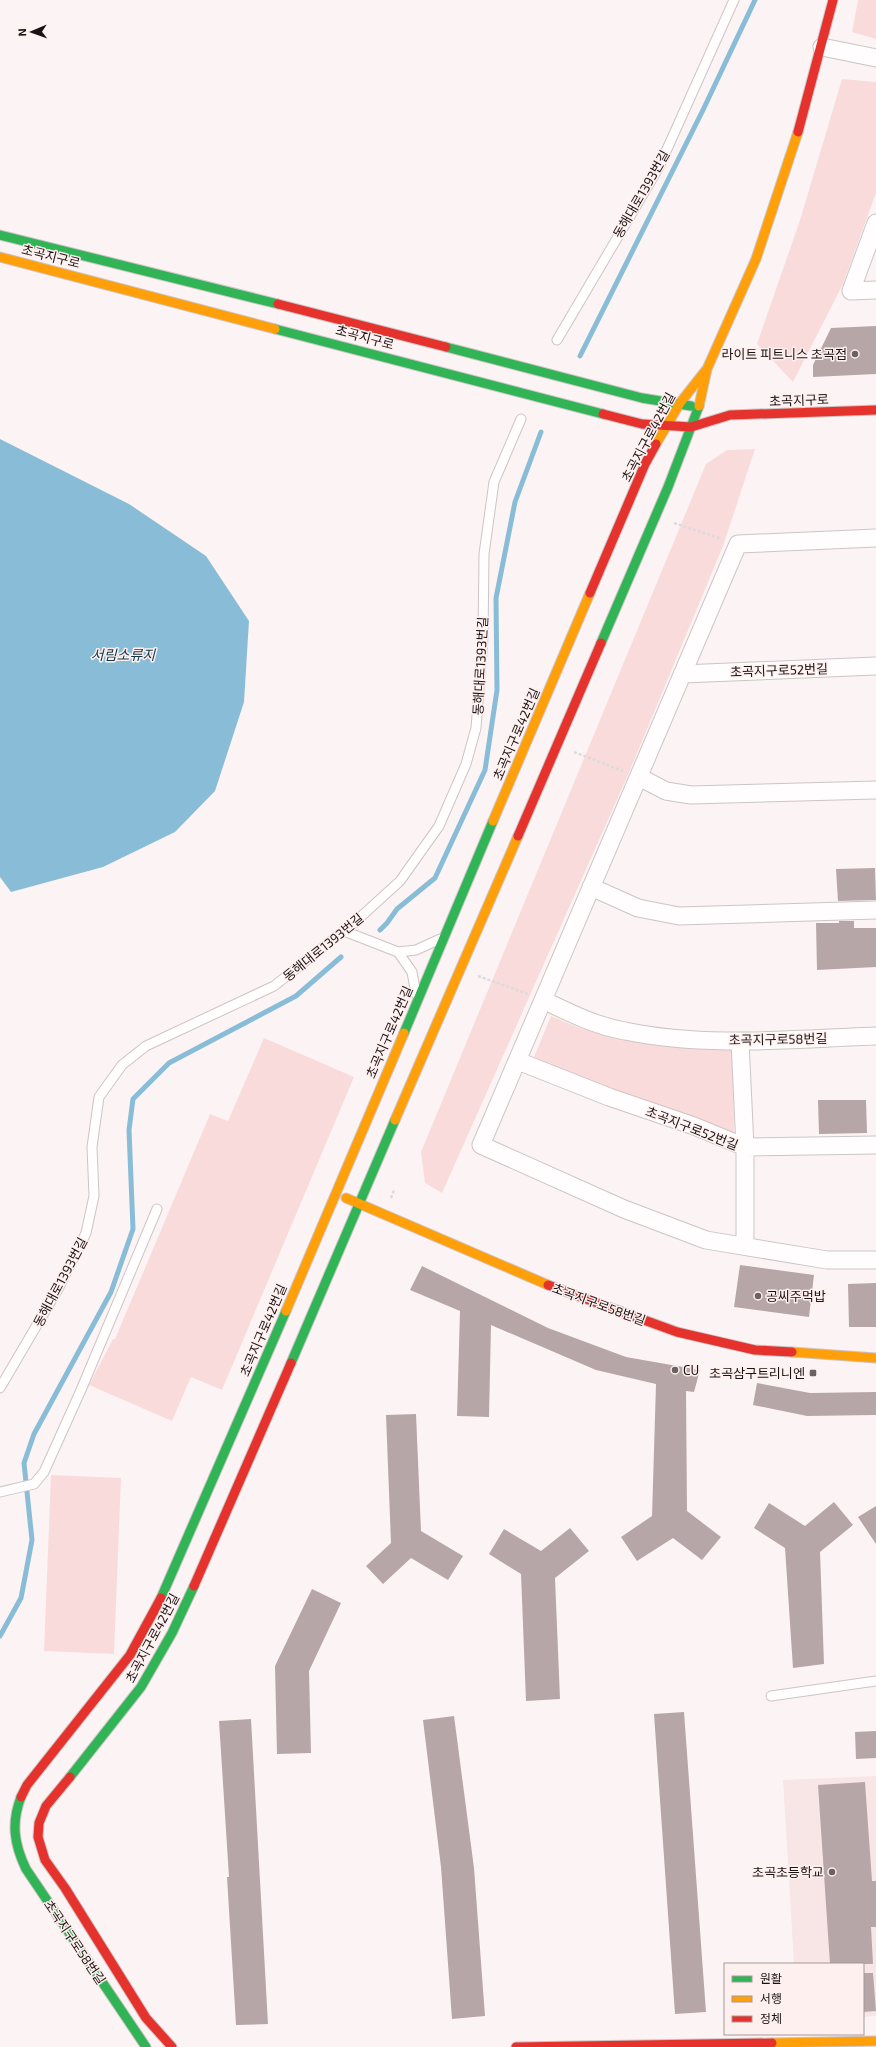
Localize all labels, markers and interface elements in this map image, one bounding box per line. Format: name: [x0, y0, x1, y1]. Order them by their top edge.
north arrow: [12, 12, 52, 52]
text: N: [15, 28, 28, 37]
street label: 동해대로1393번길: [609, 147, 673, 241]
street label: 초곡지구로: [20, 241, 82, 271]
street label: 초곡지구로: [334, 322, 396, 352]
place label: 라이트 피트니스 초곡점: [722, 346, 847, 362]
marker: 라이트 피트니스 초곡점: [850, 349, 860, 359]
street label: 초곡지구로42번길: [618, 390, 678, 484]
street label: 초곡지구로: [769, 391, 829, 409]
street label: 동해대로1393번길: [469, 616, 491, 716]
water label: 서림소류지: [91, 646, 156, 663]
street label: 초곡지구로52번길: [730, 660, 828, 680]
street label: 초곡지구로42번길: [489, 685, 543, 783]
street label: 동해대로1393번길: [280, 910, 366, 984]
street label: 초곡지구로42번길: [362, 983, 416, 1081]
street label: 초곡지구로58번길: [729, 1030, 827, 1048]
street label: 초곡지구로52번길: [643, 1103, 741, 1153]
street label: 동해대로1393번길: [30, 1235, 90, 1329]
street label: 초곡지구로58번길: [550, 1280, 648, 1328]
street label: 초곡지구로42번길: [236, 1281, 290, 1379]
place label: 공씨주먹밥: [766, 1288, 826, 1304]
marker: 공씨주먹밥: [753, 1291, 763, 1301]
place label: CU: [683, 1362, 699, 1378]
marker: CU: [670, 1365, 680, 1375]
place label: 초곡삼구트리니엔: [709, 1365, 805, 1381]
marker: 초곡삼구트리니엔: [808, 1368, 818, 1378]
street label: 초곡지구로42번길: [122, 1591, 182, 1685]
place label: 초곡초등학교: [752, 1864, 824, 1880]
marker: 초곡초등학교: [827, 1867, 837, 1877]
street label: 초곡지구로58번길: [41, 1897, 109, 1987]
legend: [724, 1963, 864, 2035]
text: 원활: [760, 1971, 782, 1985]
text: 서행: [760, 1991, 782, 2005]
text: 정체: [760, 2011, 782, 2025]

